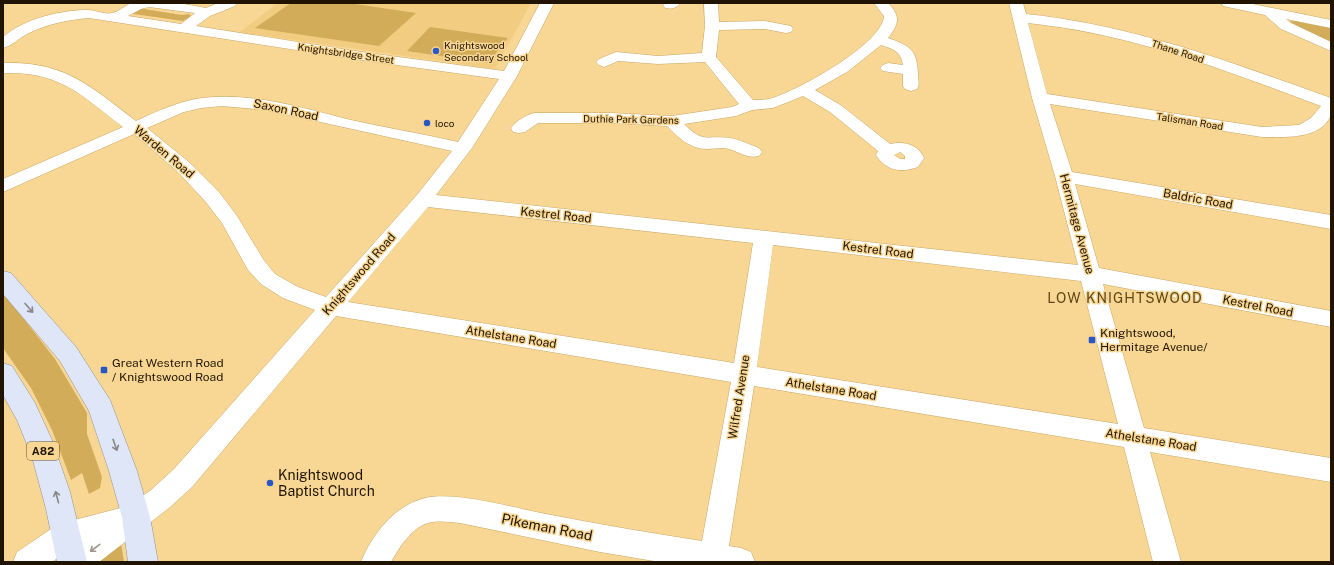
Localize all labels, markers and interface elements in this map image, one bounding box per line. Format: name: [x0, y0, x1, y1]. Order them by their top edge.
street label: Thane Road: [1150, 37, 1206, 65]
place label: Knightswood Secondary School: [444, 39, 529, 63]
street label: Knightsbridge Street: [297, 40, 395, 66]
marker: Knightswood Secondary School: [431, 46, 441, 56]
street label: Saxon Road: [252, 96, 320, 124]
street label: Talisman Road: [1156, 110, 1224, 132]
street label: Duthie Park Gardens: [583, 112, 679, 126]
place label: loco: [435, 117, 455, 129]
marker: loco: [422, 118, 432, 128]
street label: Warden Road: [131, 123, 197, 181]
street label: Hermitage Avenue: [1057, 172, 1097, 276]
street label: Baldric Road: [1162, 186, 1234, 212]
street label: Kestrel Road: [520, 204, 592, 226]
street label: Knightswood Road: [320, 230, 398, 318]
street label: Kestrel Road: [842, 239, 914, 261]
district label: LOW KNIGHTSWOOD: [1047, 290, 1203, 306]
street label: Kestrel Road: [1222, 292, 1294, 320]
one-way arrow: [24, 303, 33, 314]
street label: Athelstane Road: [465, 323, 557, 351]
place label: Knightswood, Hermitage Avenue/: [1100, 326, 1208, 354]
marker: Knightswood, Hermitage Avenue/: [1087, 335, 1097, 345]
street label: Wilfred Avenue: [725, 354, 753, 440]
place label: Great Western Road / Knightswood Road: [112, 356, 224, 384]
marker: Great Western Road / Knightswood Road: [99, 365, 109, 375]
street label: Athelstane Road: [785, 375, 877, 403]
street label: Athelstane Road: [1105, 426, 1197, 454]
one-way arrow: [111, 439, 119, 451]
road number: A82: [27, 442, 59, 460]
place label: Knightswood Baptist Church: [278, 467, 375, 499]
marker: Knightswood Baptist Church: [265, 478, 275, 488]
one-way arrow: [53, 491, 60, 504]
street label: Pikeman Road: [500, 510, 594, 544]
one-way arrow: [89, 544, 100, 552]

